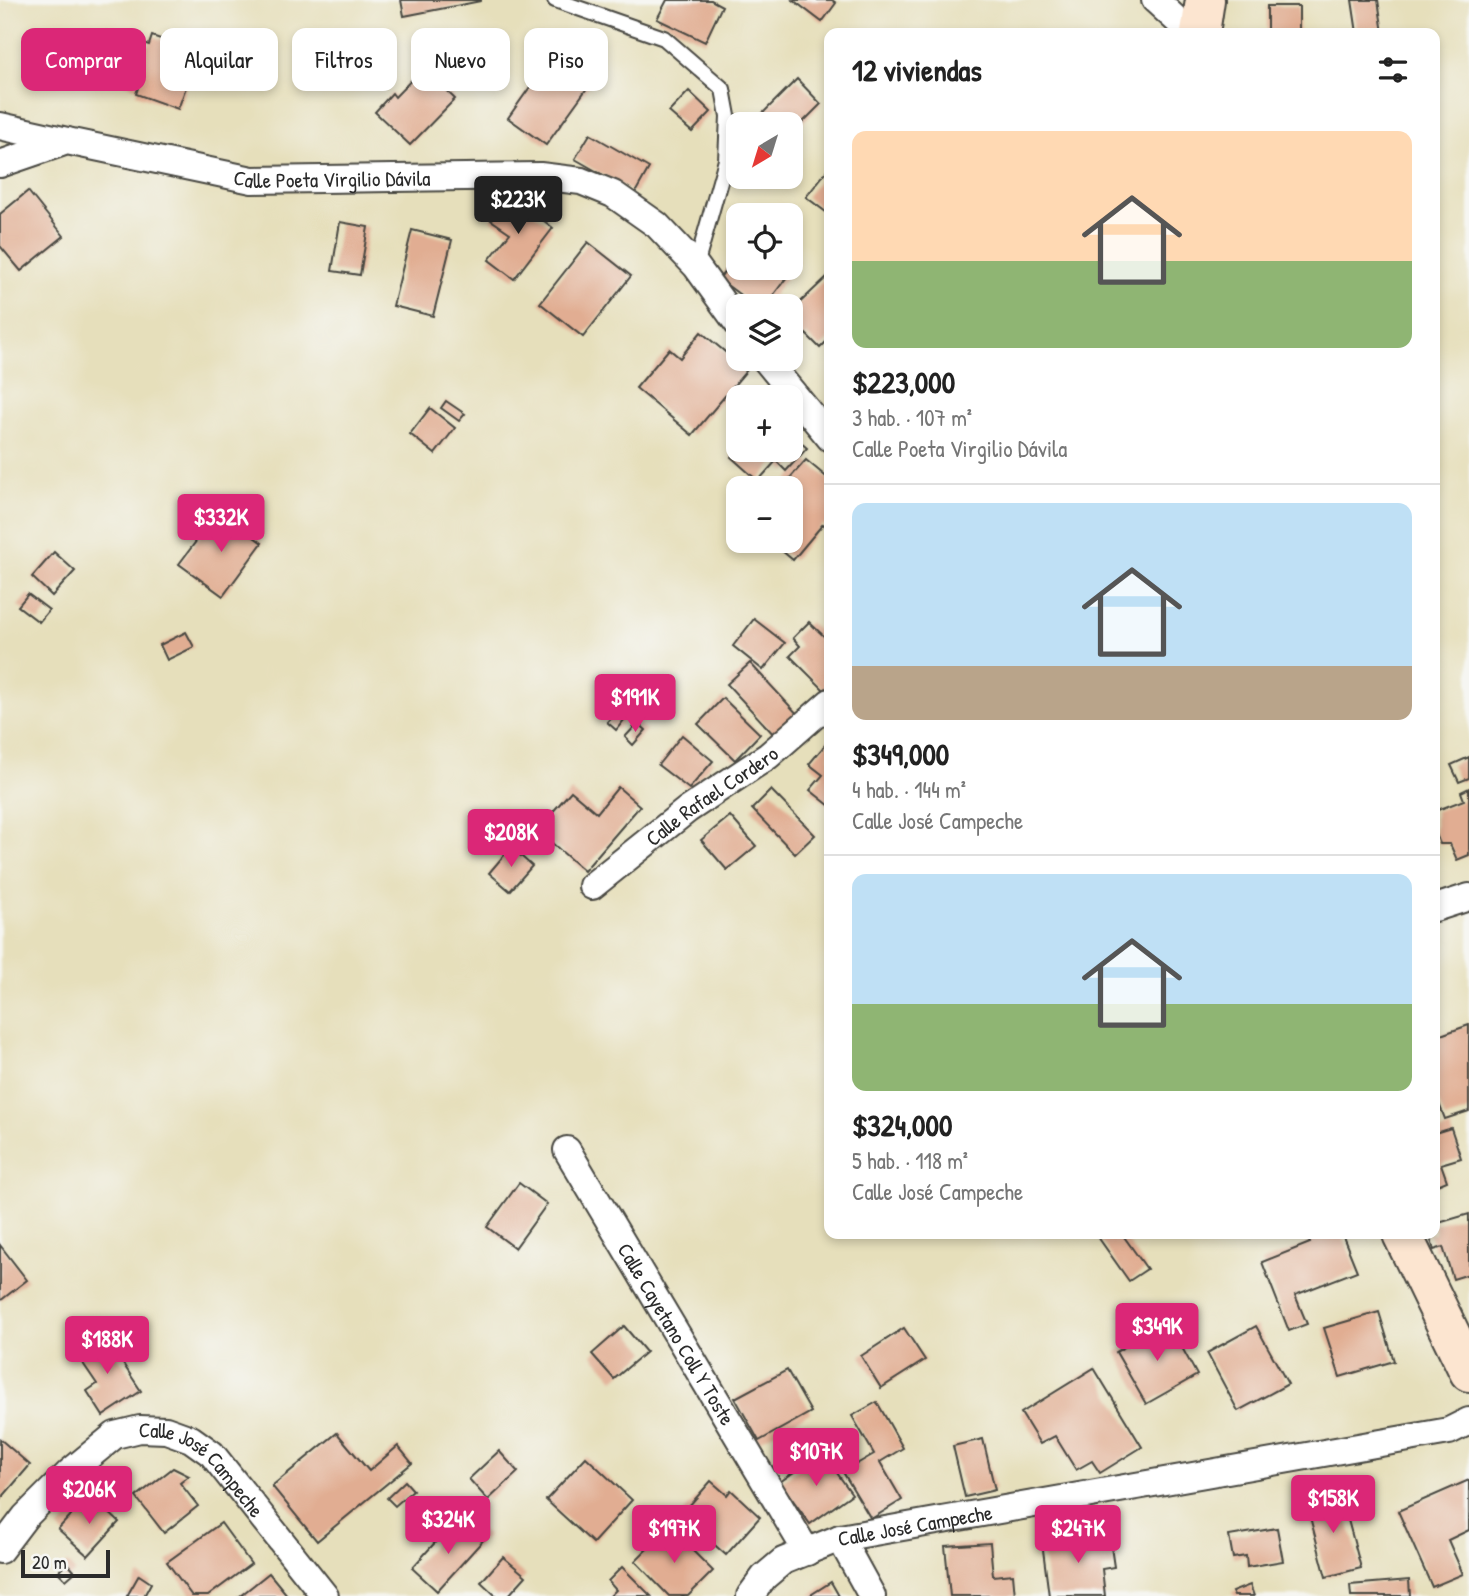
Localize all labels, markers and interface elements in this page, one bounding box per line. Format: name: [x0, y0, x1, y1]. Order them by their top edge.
chip: Comprar: [21, 28, 146, 91]
chip: Alquilar: [160, 28, 278, 91]
chip: Filtros: [292, 28, 397, 91]
chip: Nuevo: [411, 28, 510, 91]
chip: Piso: [524, 28, 608, 91]
text: 12 viviendas: [852, 50, 982, 90]
icon: filters: [1374, 51, 1412, 89]
north arrow: [726, 112, 803, 189]
map controls: [726, 112, 803, 553]
street label: Calle Poeta Virgilio Dávila: [231, 162, 431, 194]
pin: $223K: [469, 176, 567, 236]
icon: home: [1069, 177, 1195, 303]
text: $223K: [490, 183, 546, 214]
button: locate: [726, 203, 803, 280]
button: layers: [726, 294, 803, 371]
text: $223,000: [852, 362, 955, 402]
button: +: [726, 385, 803, 462]
text: 3 hab. · 107 m²: [852, 402, 972, 433]
text: Calle Poeta Virgilio Dávila: [852, 433, 1067, 464]
button: −: [726, 476, 803, 553]
pin: $332K: [172, 494, 270, 554]
text: $332K: [193, 501, 249, 532]
icon: home: [1069, 549, 1195, 675]
pin: $191K: [586, 674, 684, 734]
text: $191K: [611, 681, 659, 712]
text: $349,000: [852, 734, 949, 774]
street label: Calle Rafael Cordero: [639, 739, 784, 852]
text: 4 hab. · 144 m²: [852, 774, 966, 805]
text: Calle José Campeche: [852, 805, 1023, 836]
pin: $208K: [462, 810, 560, 869]
text: $208K: [484, 816, 538, 847]
icon: home: [1069, 920, 1195, 1046]
text: $324,000: [852, 1105, 952, 1145]
text: 5 hab. · 118 m²: [852, 1145, 968, 1176]
text: Calle José Campeche: [852, 1176, 1023, 1207]
street label: Calle Cayetano Coll Y Toste: [611, 1237, 742, 1430]
pin: $349K: [1108, 1304, 1206, 1363]
text: $349K: [1131, 1310, 1183, 1341]
pin: $188K: [58, 1316, 156, 1376]
text: $188K: [81, 1323, 133, 1354]
street label: Calle José Campeche: [138, 1414, 271, 1523]
pin: $107K: [767, 1428, 865, 1488]
text: $107K: [789, 1435, 843, 1466]
pin: $206K: [40, 1466, 138, 1526]
text: $206K: [62, 1473, 116, 1504]
pin: $158K: [1284, 1476, 1382, 1535]
text: $158K: [1307, 1482, 1359, 1513]
pin: $324K: [399, 1496, 497, 1556]
street label: Calle José Campeche: [835, 1497, 994, 1553]
text: $324K: [421, 1503, 475, 1534]
pin: $197K: [625, 1506, 723, 1565]
pin: $247K: [1029, 1506, 1127, 1565]
text: $197K: [648, 1512, 700, 1543]
text: $247K: [1051, 1512, 1105, 1543]
scale bar: [21, 1547, 110, 1579]
text: 20 m: [32, 1549, 67, 1575]

